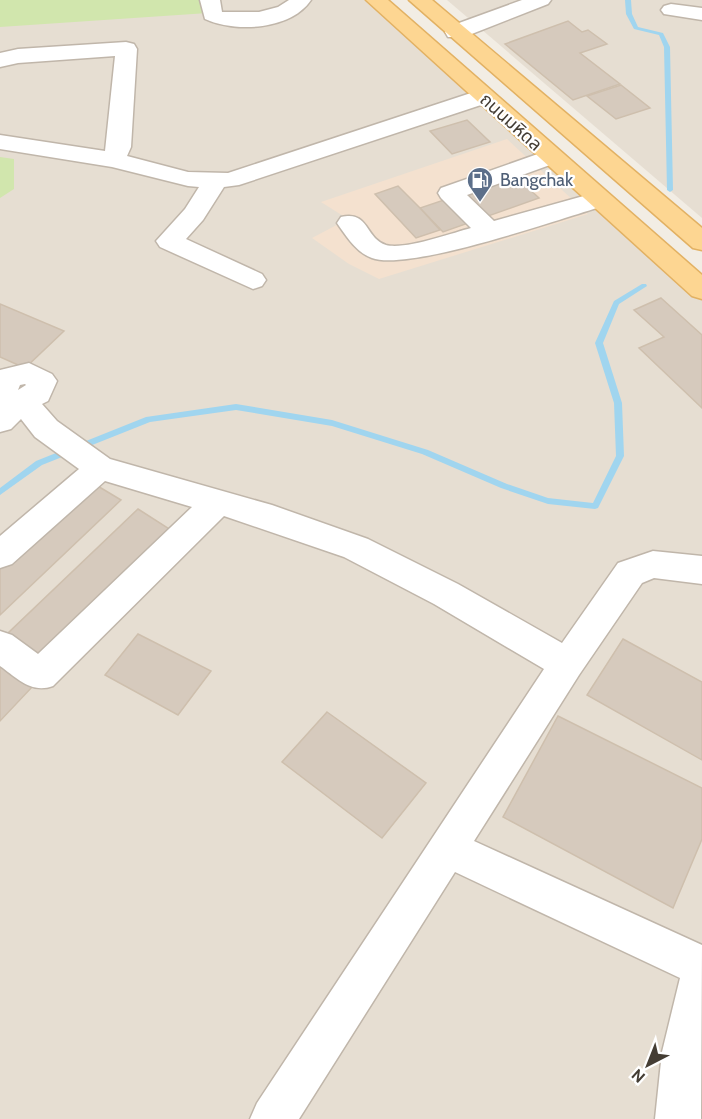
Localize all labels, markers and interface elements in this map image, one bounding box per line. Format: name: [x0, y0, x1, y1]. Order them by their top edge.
street label: ถนนมหิดล: [475, 88, 547, 156]
fuel station icon: Bangchak: [465, 165, 495, 203]
place label: Bangchak: [500, 169, 574, 191]
north arrow: [618, 1035, 678, 1095]
text: N: [628, 1065, 649, 1087]

